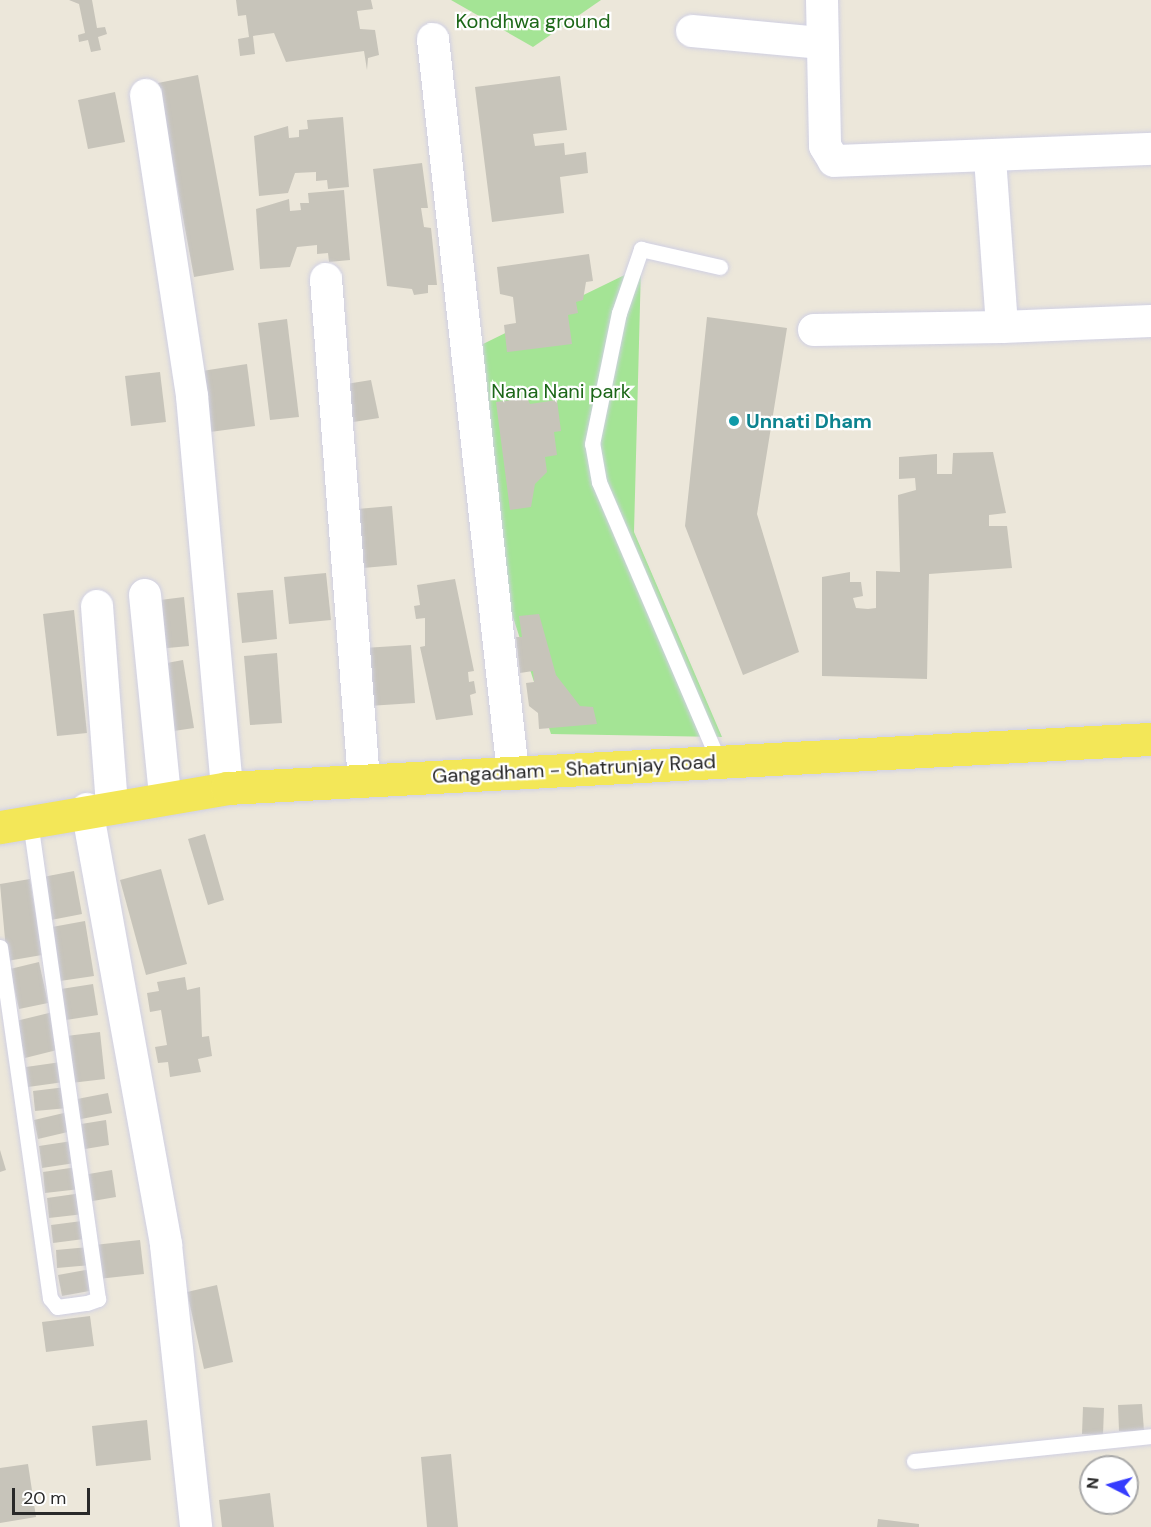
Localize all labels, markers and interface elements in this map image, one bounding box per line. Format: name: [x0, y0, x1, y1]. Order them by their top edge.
park label: Kondhwa ground: [455, 9, 611, 33]
park label: Nana Nani park: [491, 379, 631, 403]
place label: Unnati Dham: [746, 409, 872, 433]
marker: Unnati Dham: [727, 414, 741, 428]
street label: Gangadham - Shatrunjay Road: [432, 750, 716, 788]
north arrow: [1079, 1455, 1139, 1515]
scale bar: [15, 1476, 93, 1514]
text: N: [1082, 1476, 1104, 1490]
text: 20 m: [23, 1486, 66, 1510]

